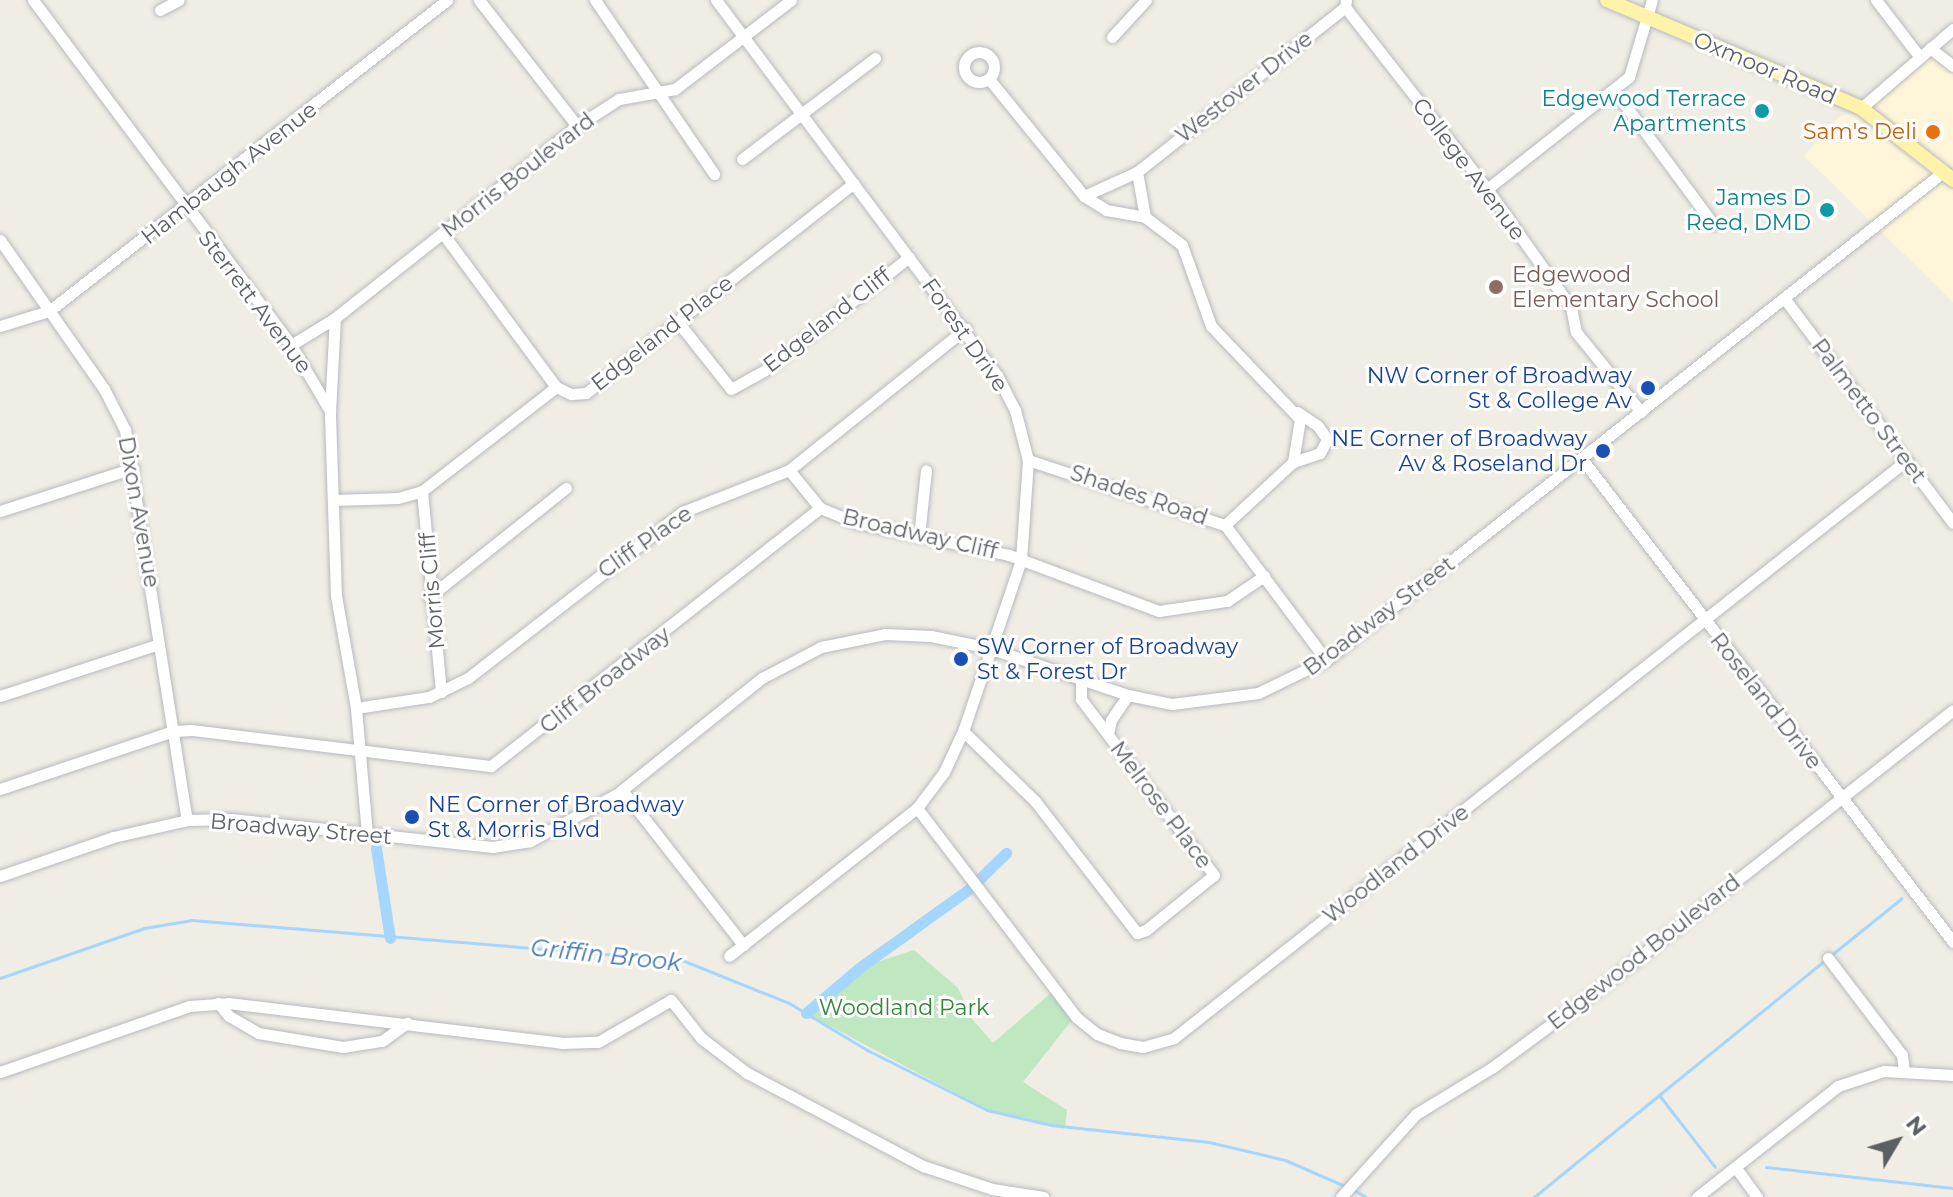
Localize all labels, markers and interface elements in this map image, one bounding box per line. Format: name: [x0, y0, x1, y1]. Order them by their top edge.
street label: Westover Drive: [1170, 25, 1318, 149]
street label: Oxmoor Road: [1689, 26, 1841, 110]
place label: Edgewood Terrace Apartments: [1541, 85, 1746, 136]
street label: College Avenue: [1407, 93, 1531, 245]
street label: Hambaugh Avenue: [136, 96, 322, 250]
marker: Edgewood Terrace Apartments: [1753, 102, 1771, 120]
street label: Morris Boulevard: [436, 107, 600, 243]
place label: Sam's Deli: [1803, 119, 1917, 145]
marker: Sam's Deli: [1924, 123, 1942, 141]
place label: James D Reed, DMD: [1686, 184, 1811, 236]
marker: James D Reed, DMD: [1818, 201, 1836, 219]
street label: Sterrett Avenue: [193, 225, 317, 379]
place label: Edgewood Elementary School: [1512, 261, 1719, 312]
street label: Edgeland Cliff: [758, 262, 896, 378]
street label: Edgeland Place: [586, 270, 738, 396]
street label: Forest Drive: [916, 273, 1014, 397]
marker: Edgewood Elementary School: [1487, 278, 1505, 296]
street label: Palmetto Street: [1806, 333, 1932, 489]
place label: NW Corner of Broadway St & College Av: [1367, 362, 1632, 414]
marker: NW Corner of Broadway St & College Av: [1639, 379, 1657, 397]
place label: NE Corner of Broadway Av & Roseland Dr: [1331, 425, 1587, 476]
street label: Dixon Avenue: [113, 434, 165, 590]
marker: NE Corner of Broadway Av & Roseland Dr: [1594, 442, 1612, 460]
street label: Shades Road: [1067, 459, 1211, 531]
street label: Cliff Place: [593, 500, 697, 584]
street label: Broadway Cliff: [840, 503, 1000, 565]
street label: Morris Cliff: [414, 532, 450, 650]
street label: Broadway Street: [1298, 551, 1460, 681]
street label: Cliff Broadway: [535, 621, 675, 739]
street label: Roseland Drive: [1705, 628, 1827, 774]
place label: SW Corner of Broadway St & Forest Dr: [977, 633, 1238, 684]
marker: SW Corner of Broadway St & Forest Dr: [952, 650, 970, 668]
street label: Melrose Place: [1105, 736, 1217, 874]
place label: NE Corner of Broadway St & Morris Blvd: [428, 791, 684, 842]
street label: Woodland Drive: [1318, 799, 1474, 929]
street label: Broadway Street: [209, 808, 393, 850]
marker: NE Corner of Broadway St & Morris Blvd: [403, 808, 421, 826]
street label: Edgewood Boulevard: [1543, 869, 1745, 1035]
water label: Griffin Brook: [529, 933, 683, 977]
park label: Woodland Park: [819, 995, 989, 1021]
north arrow: [1857, 1101, 1937, 1181]
text: N: [1900, 1111, 1932, 1141]

